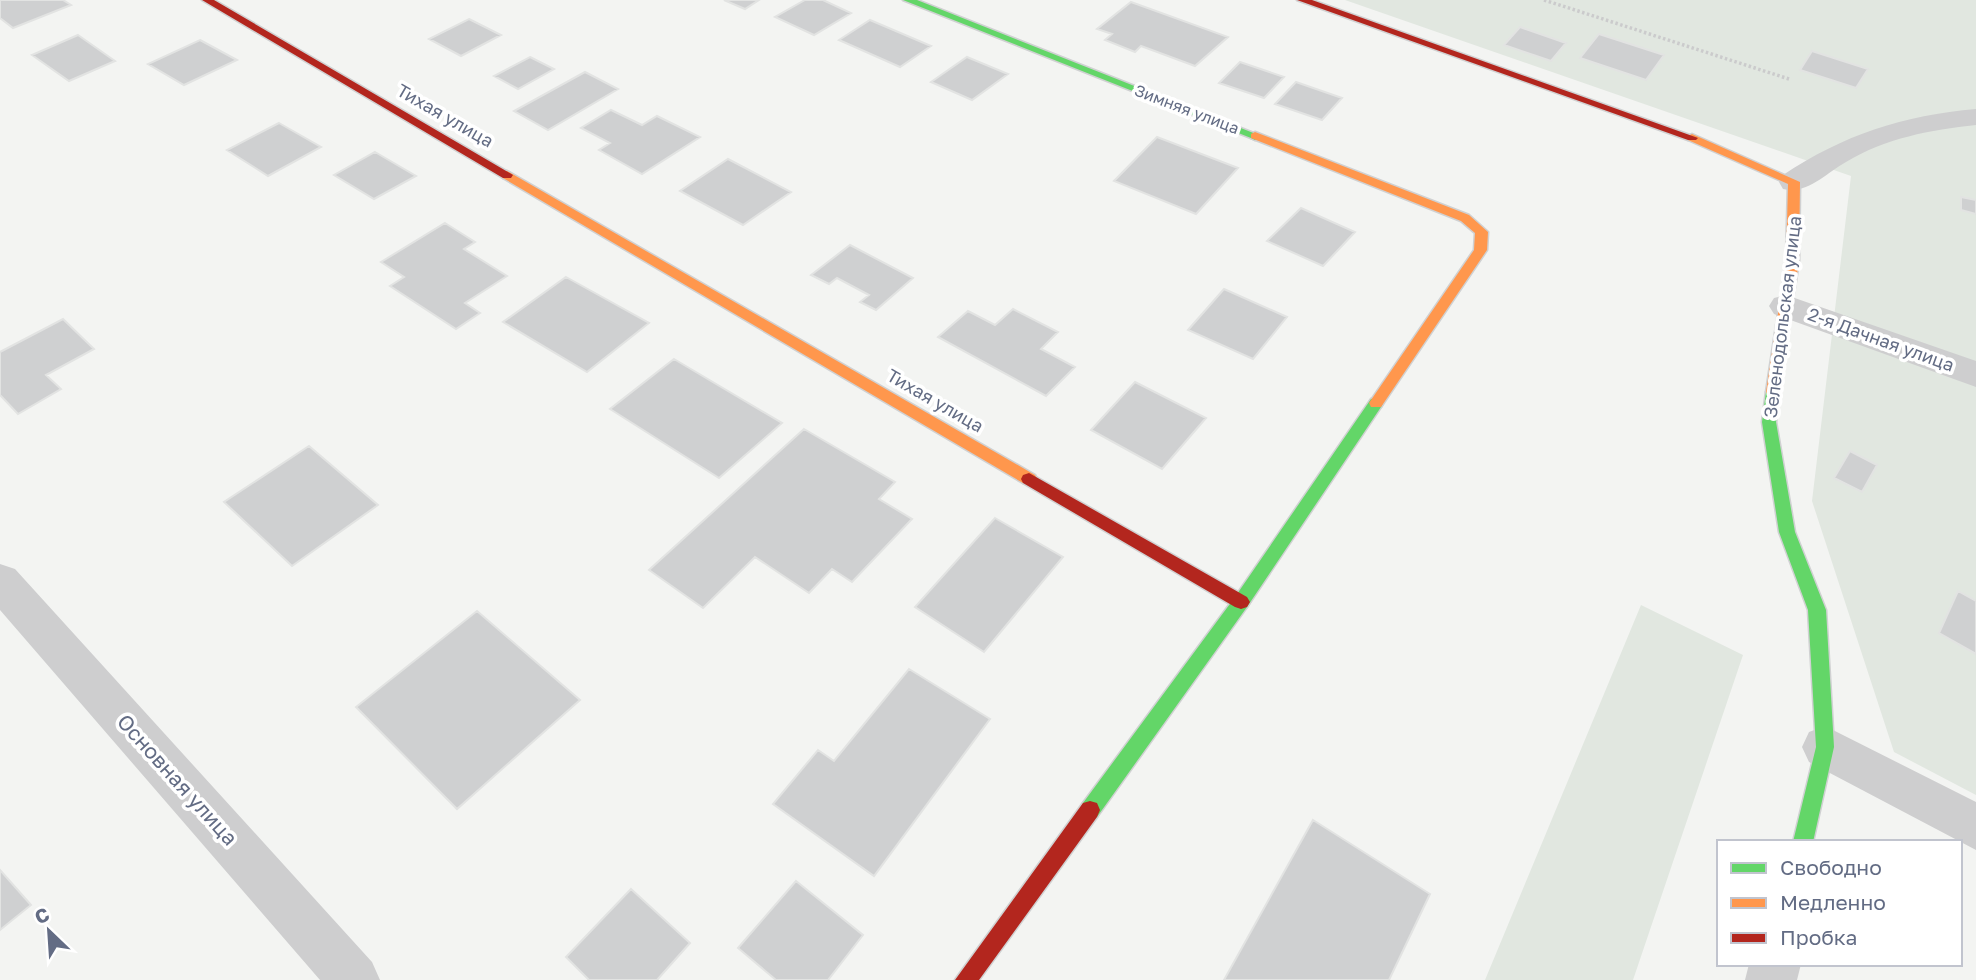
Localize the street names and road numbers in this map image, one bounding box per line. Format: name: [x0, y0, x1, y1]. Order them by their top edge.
street label: Тихая улица: [393, 79, 498, 152]
street label: Зимняя улица: [1132, 80, 1242, 138]
street label: Зеленодольская улица: [1759, 214, 1805, 419]
street label: 2-я Дачная улица: [1805, 302, 1957, 376]
street label: Тихая улица: [883, 364, 988, 437]
street label: Основная улица: [112, 708, 244, 850]

